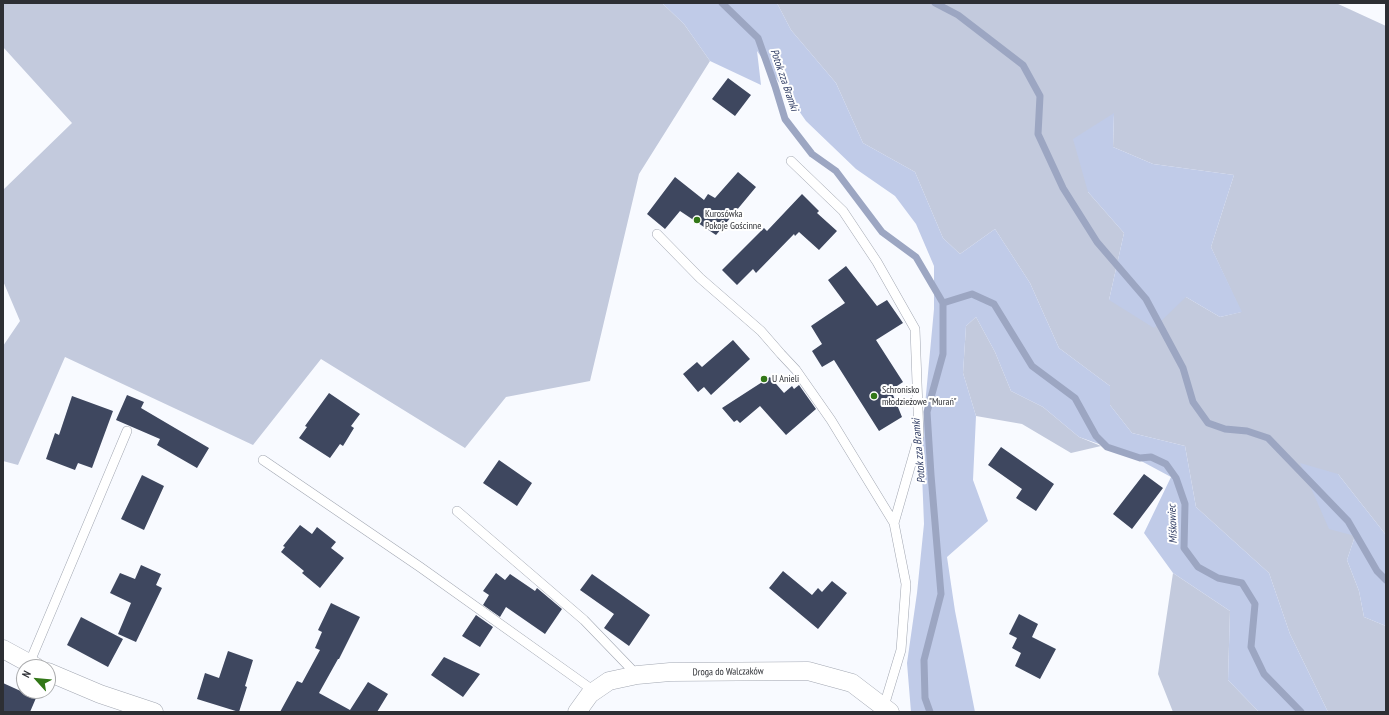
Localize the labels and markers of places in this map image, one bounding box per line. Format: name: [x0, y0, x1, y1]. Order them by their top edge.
place label: Kurosówka Pokoje Gościnne: [705, 208, 761, 232]
marker: Kurosówka Pokoje Gościnne: [692, 215, 702, 225]
place label: U Anieli: [772, 373, 799, 385]
marker: U Anieli: [759, 374, 769, 384]
place label: Schronisko młodzieżowe "Murań": [882, 384, 957, 408]
marker: Schronisko młodzieżowe "Murań": [869, 391, 879, 401]

